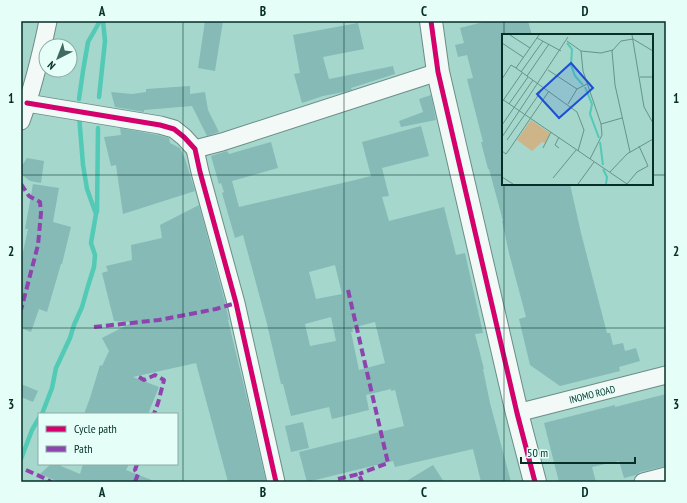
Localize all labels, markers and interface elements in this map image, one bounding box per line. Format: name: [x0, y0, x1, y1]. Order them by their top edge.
text: A: [98, 3, 106, 20]
text: B: [260, 3, 266, 20]
text: C: [421, 3, 427, 20]
text: D: [582, 3, 589, 20]
inset map: [502, 34, 653, 185]
north arrow: [38, 38, 78, 78]
text: N: [44, 58, 58, 73]
text: 1: [8, 90, 14, 107]
text: 1: [673, 90, 679, 107]
text: 2: [8, 243, 14, 260]
text: 2: [673, 243, 679, 260]
street label: INOMO ROAD: [568, 382, 616, 406]
text: 3: [8, 396, 14, 413]
text: 3: [673, 396, 679, 413]
legend: [38, 413, 178, 465]
text: Cycle path: [74, 421, 117, 436]
scale bar: [521, 439, 635, 465]
text: Path: [74, 441, 92, 456]
text: 50 m: [527, 445, 548, 460]
text: A: [98, 484, 106, 501]
text: B: [260, 484, 266, 501]
text: C: [421, 484, 427, 501]
text: D: [582, 484, 589, 501]

